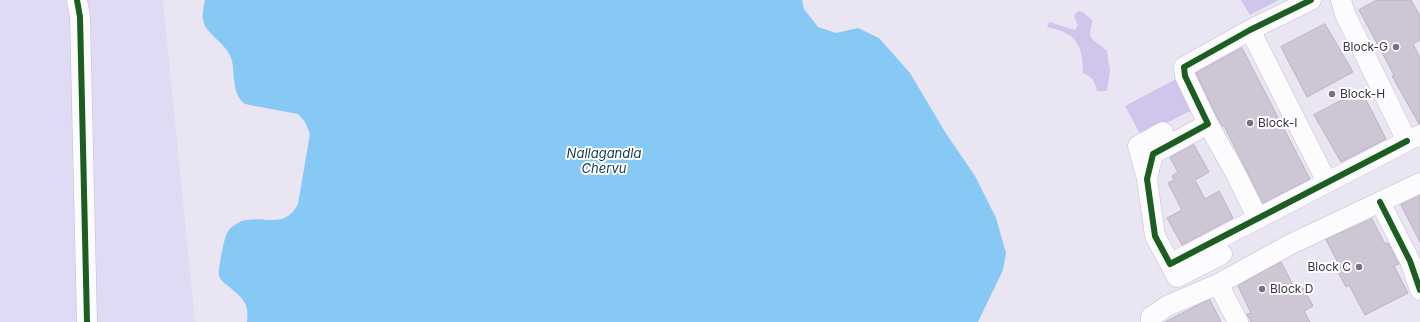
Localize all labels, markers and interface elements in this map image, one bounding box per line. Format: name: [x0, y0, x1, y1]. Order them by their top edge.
place label: Block-G: [1343, 40, 1388, 54]
marker: Block-G: [1391, 42, 1401, 52]
place label: Block-H: [1340, 87, 1385, 101]
marker: Block-H: [1327, 89, 1337, 99]
place label: Block-I: [1258, 116, 1298, 130]
marker: Block-I: [1245, 118, 1255, 128]
water label: Nallagandla Chervu: [567, 146, 641, 177]
place label: Block C: [1307, 260, 1351, 274]
marker: Block C: [1354, 262, 1364, 272]
place label: Block D: [1270, 282, 1313, 296]
marker: Block D: [1257, 284, 1267, 294]

